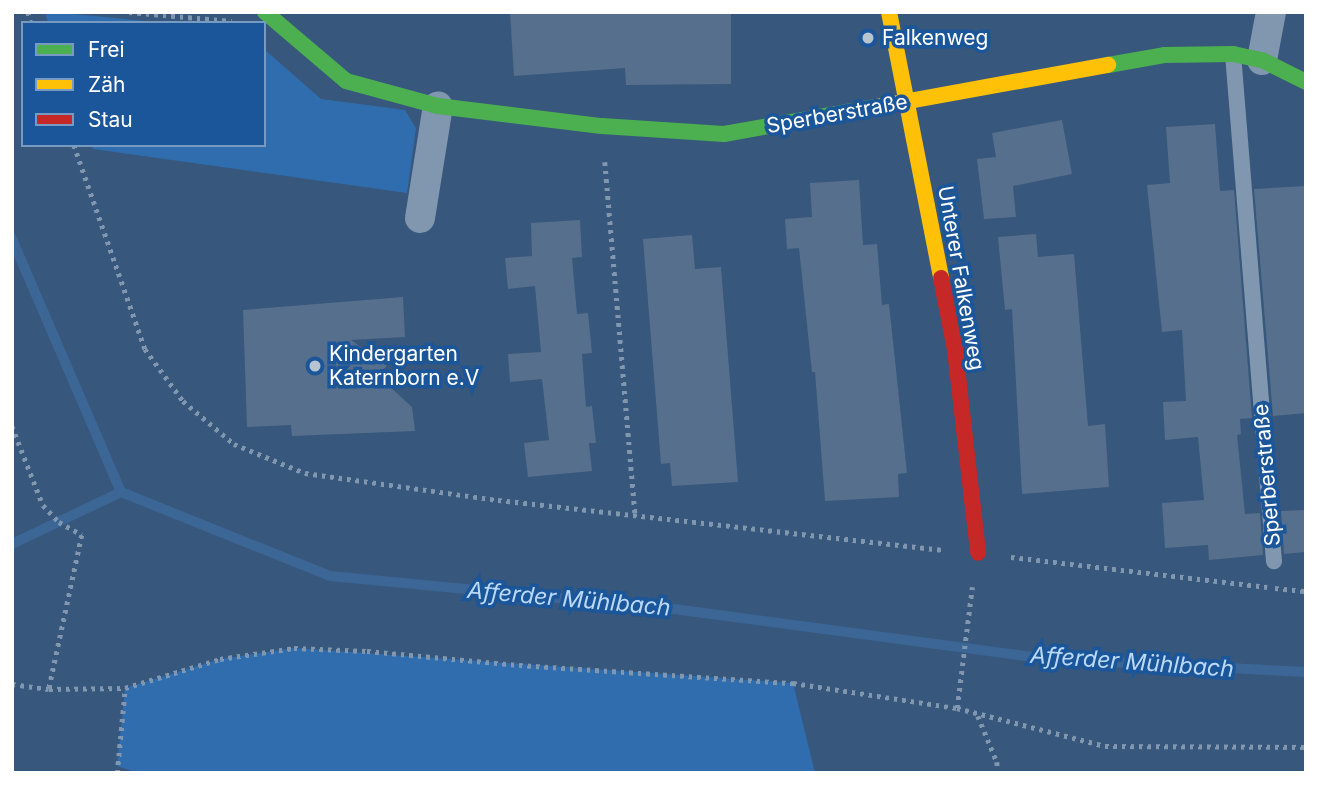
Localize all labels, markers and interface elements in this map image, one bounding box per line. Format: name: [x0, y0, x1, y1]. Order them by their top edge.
legend: [21, 21, 266, 147]
place label: Falkenweg: [882, 25, 988, 51]
marker: Falkenweg: [860, 30, 876, 46]
text: Frei: [88, 37, 125, 62]
text: Zäh: [88, 72, 125, 97]
street label: Sperberstraße: [765, 89, 909, 139]
text: Stau: [88, 107, 133, 132]
street label: Unterer Falkenweg: [932, 184, 990, 372]
place label: Kindergarten Katernborn e.V: [329, 341, 479, 391]
marker: Kindergarten Katernborn e.V: [307, 358, 323, 374]
street label: Sperberstraße: [1248, 403, 1286, 547]
water label: Afferder Mühlbach: [466, 576, 672, 622]
water label: Afferder Mühlbach: [1029, 641, 1235, 683]

